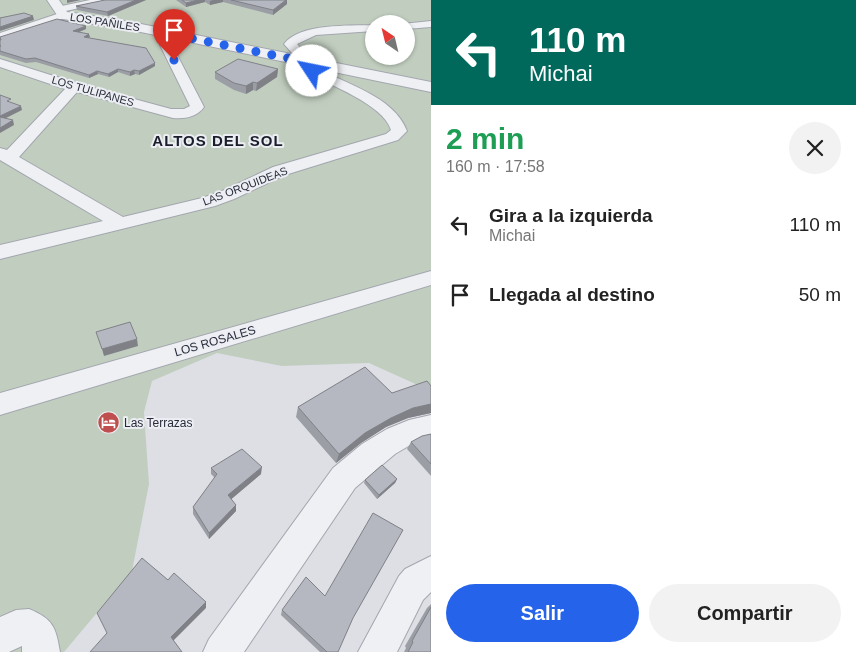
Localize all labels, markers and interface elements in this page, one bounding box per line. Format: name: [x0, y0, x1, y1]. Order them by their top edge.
pin: [153, 9, 195, 60]
street label: LOS PAÑILES: [69, 11, 141, 33]
north arrow: [365, 15, 415, 65]
map controls: [365, 15, 415, 65]
icon: arrive: [160, 16, 188, 44]
icon: left: [446, 20, 511, 85]
text: 110 m: [529, 20, 626, 59]
position arrow: [285, 44, 337, 96]
text: Michai: [529, 61, 593, 86]
street label: LOS TULIPANES: [50, 73, 136, 109]
text: 2 min: [446, 122, 524, 155]
button: close: [789, 122, 841, 174]
district label: ALTOS DEL SOL: [152, 132, 284, 149]
text: 160 m · 17:58: [446, 158, 545, 175]
street label: LAS ORQUIDEAS: [201, 164, 289, 208]
text: Gira a la izquierda: [489, 205, 653, 226]
icon: left: [446, 211, 474, 239]
text: 110 m: [790, 214, 841, 235]
text: Michai: [489, 227, 535, 244]
icon: arrive: [446, 281, 474, 309]
text: Llegada al destino: [489, 284, 655, 305]
text: 50 m: [799, 284, 841, 305]
street label: LOS ROSALES: [173, 323, 257, 359]
hotel icon: Las Terrazas: [96, 411, 120, 435]
place label: Las Terrazas: [124, 416, 192, 430]
button: Salir: [446, 584, 639, 642]
button: Compartir: [649, 584, 841, 642]

